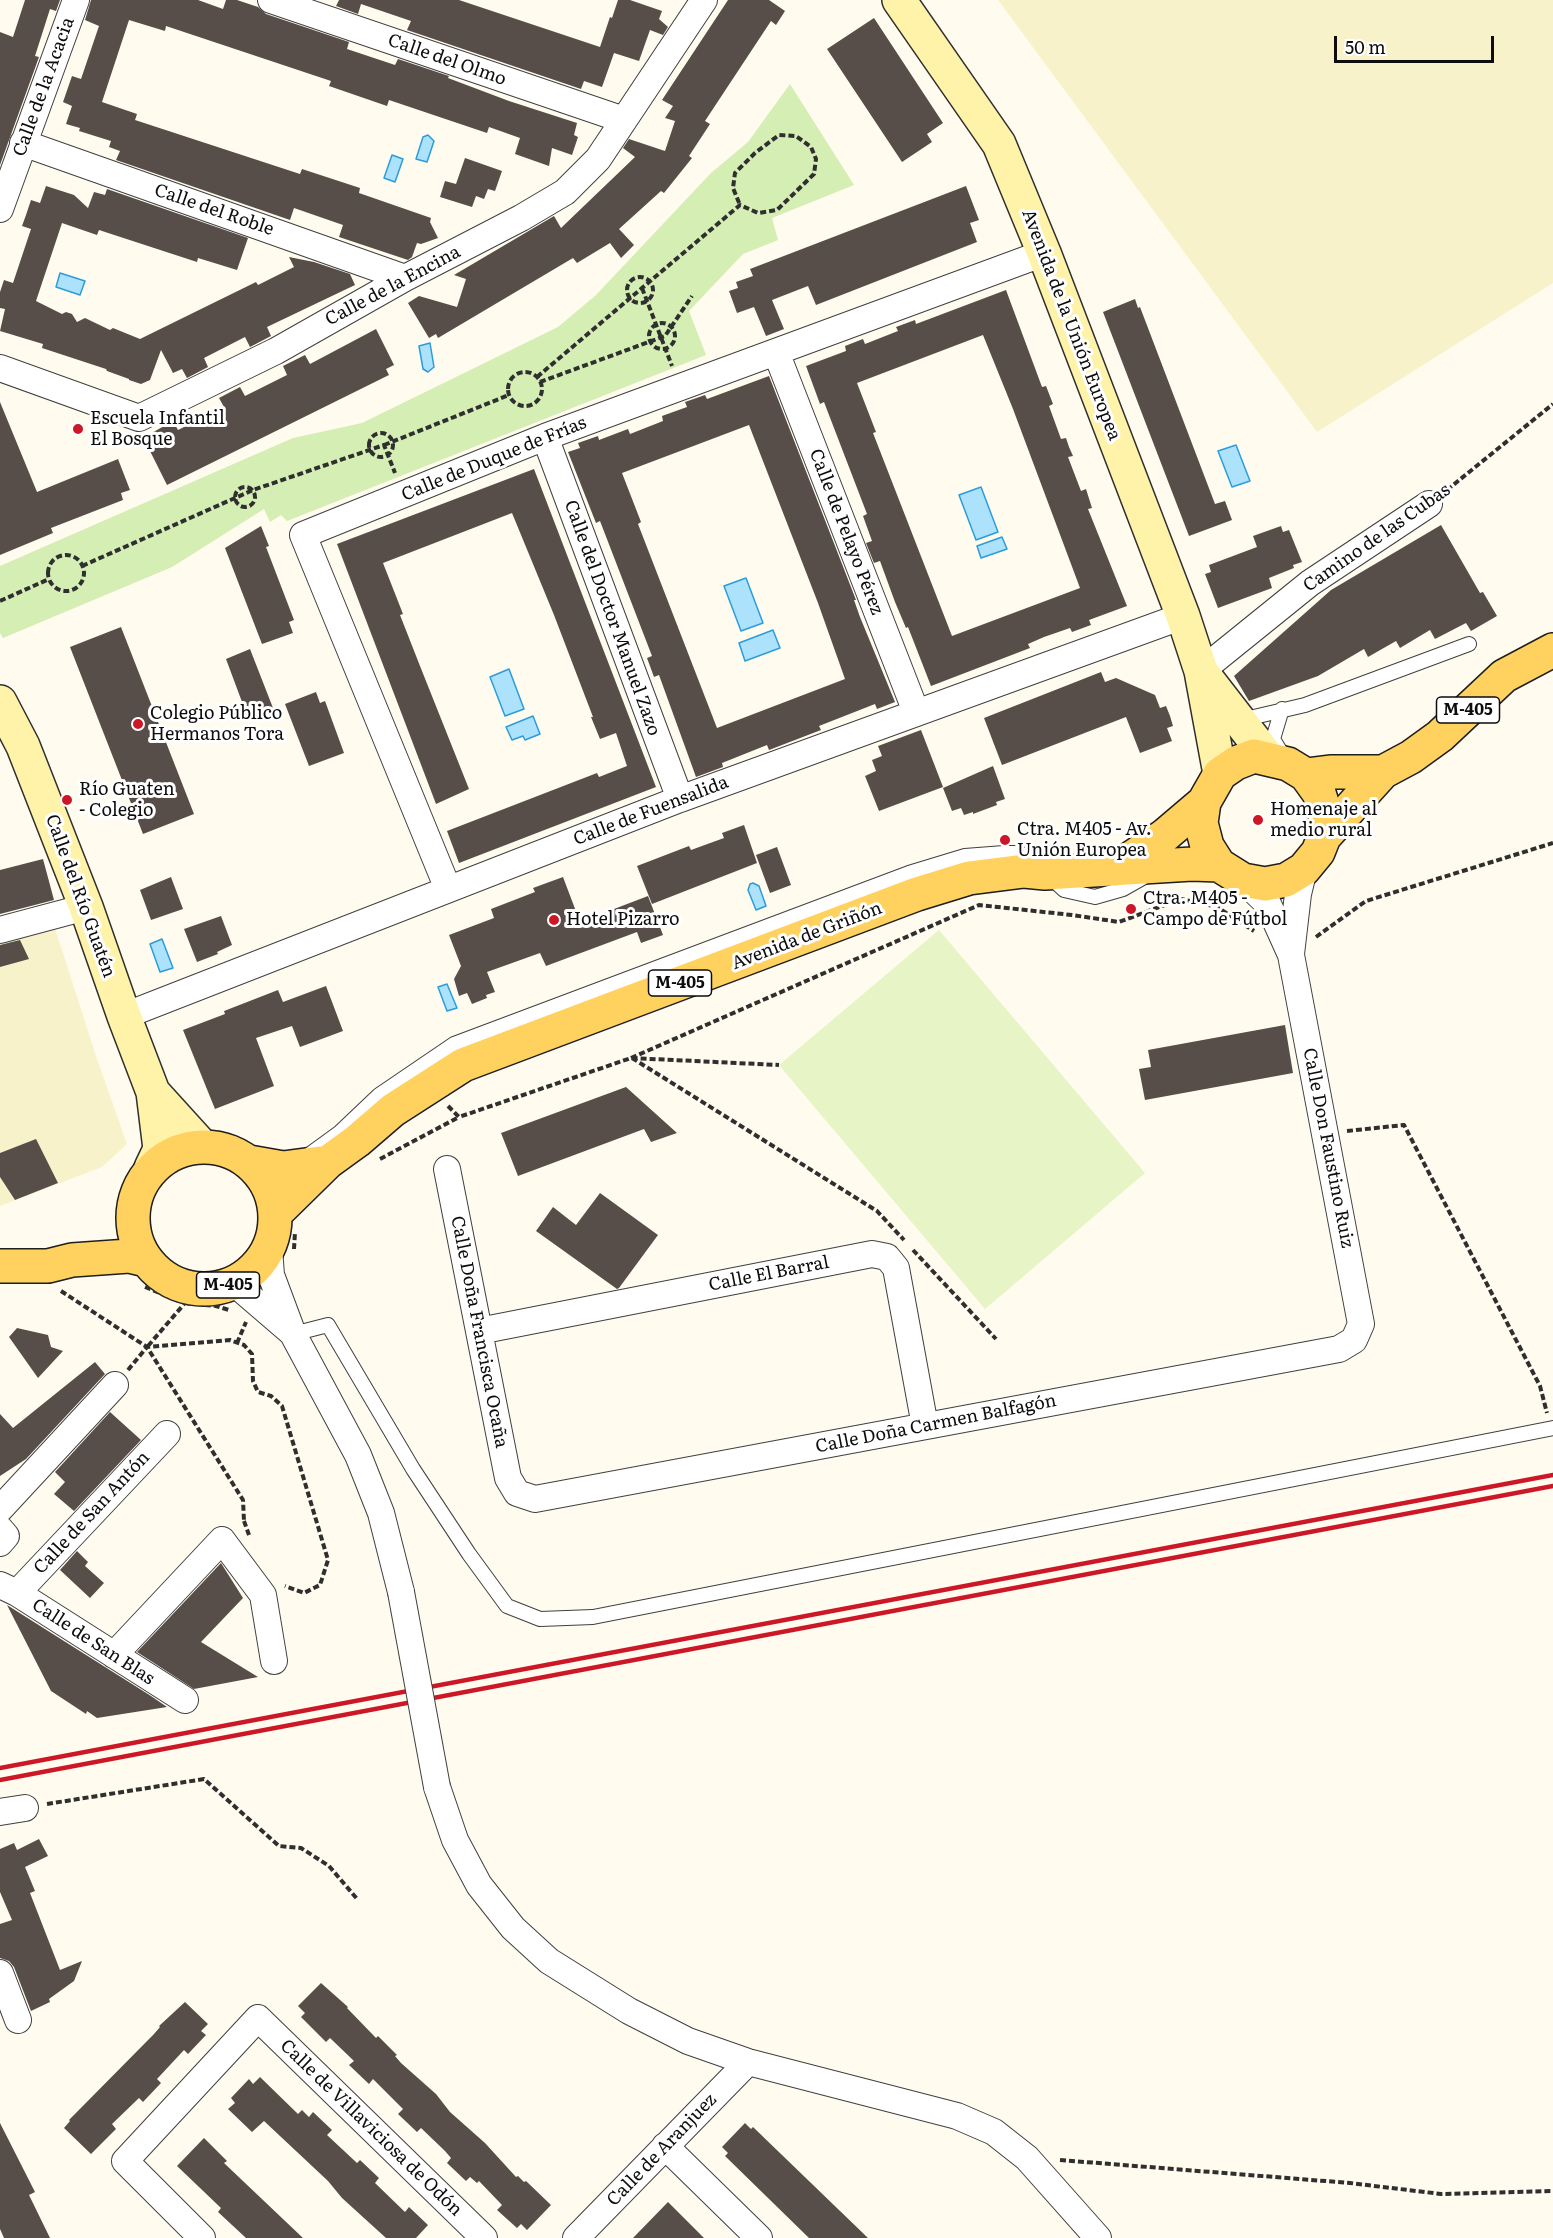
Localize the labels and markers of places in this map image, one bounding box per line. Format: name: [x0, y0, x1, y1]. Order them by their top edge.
place label: Escuela Infantil El Bosque: [90, 408, 225, 450]
marker: Escuela Infantil El Bosque: [71, 422, 85, 436]
place label: Colegio Público Hermanos Tora: [150, 703, 284, 746]
marker: Colegio Público Hermanos Tora: [131, 717, 145, 731]
place label: Río Guaten - Colegio: [79, 779, 175, 822]
marker: Río Guaten - Colegio: [60, 793, 74, 807]
place label: Homenaje al medio rural: [1270, 799, 1377, 842]
marker: Homenaje al medio rural: [1251, 813, 1265, 827]
place label: Ctra. M405 - Av. Unión Europea: [1017, 819, 1152, 862]
marker: Ctra. M405 - Av. Unión Europea: [998, 833, 1012, 847]
place label: Ctra. M405 - Campo de Fútbol: [1143, 888, 1287, 930]
marker: Ctra. M405 - Campo de Fútbol: [1124, 902, 1138, 916]
place label: Hotel Pizarro: [566, 909, 680, 931]
marker: Hotel Pizarro: [547, 913, 561, 927]

